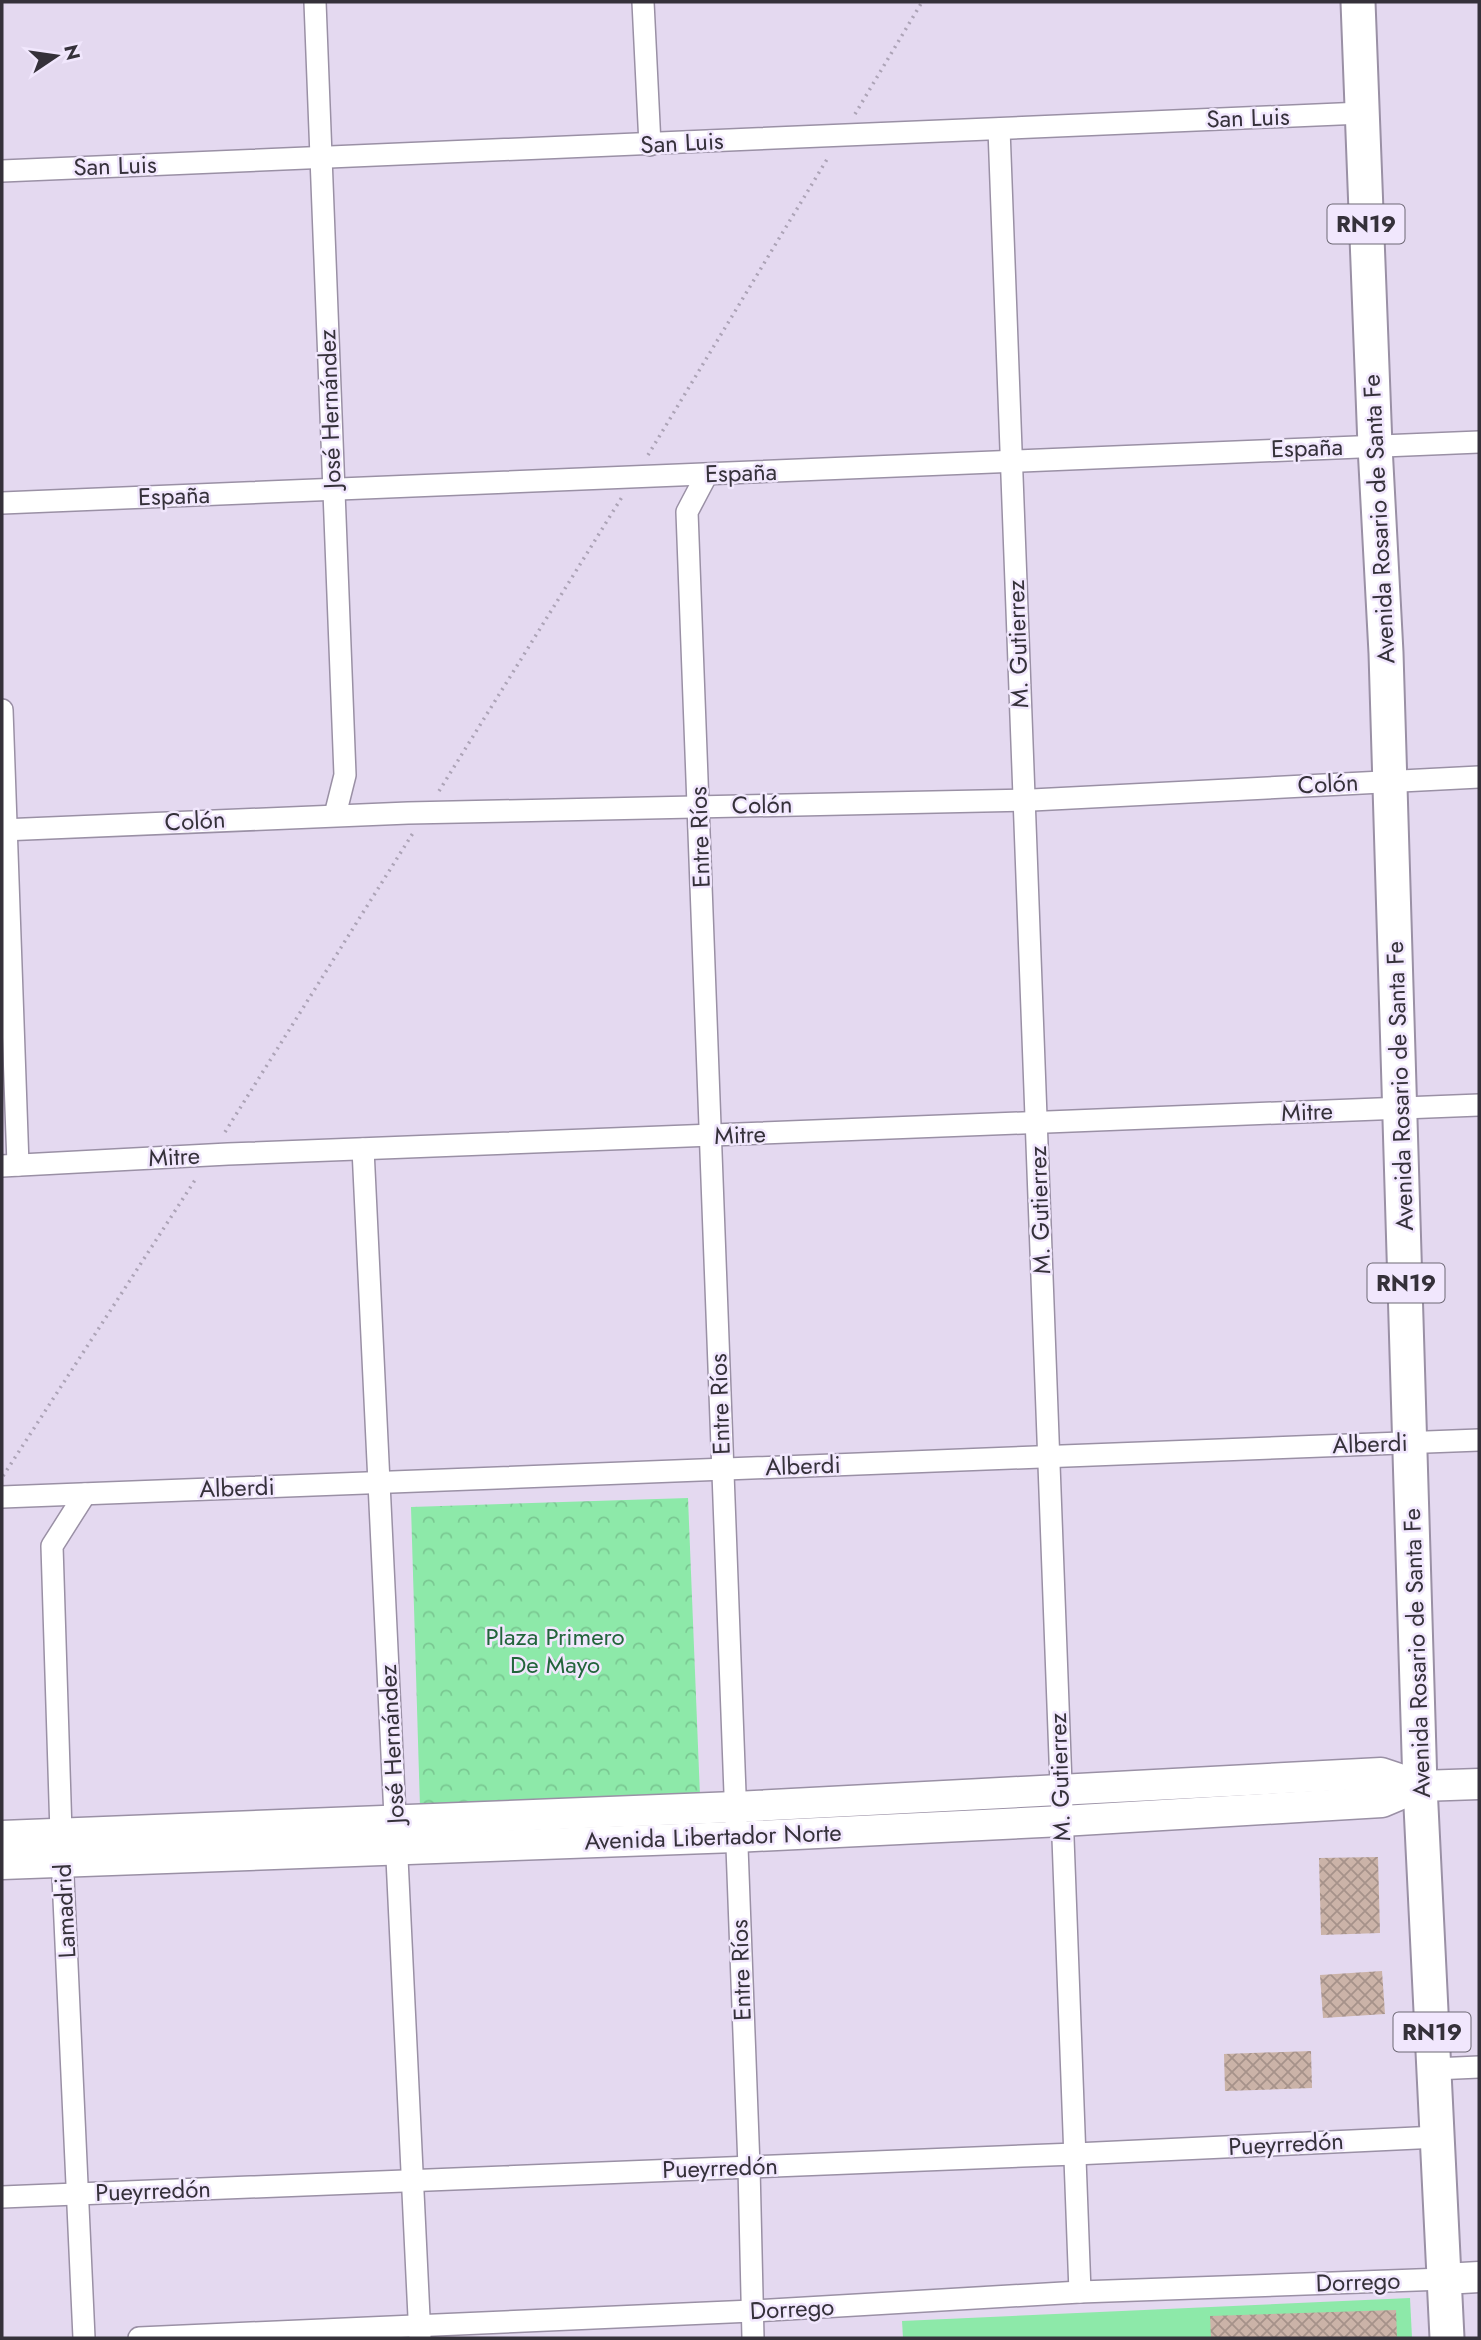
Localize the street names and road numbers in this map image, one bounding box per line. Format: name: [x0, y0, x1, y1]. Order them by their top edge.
street label: San Luis: [1206, 99, 1290, 136]
street label: San Luis: [639, 123, 724, 162]
street label: San Luis: [73, 147, 157, 184]
road number: RN19: [1328, 204, 1404, 244]
street label: José Hernández: [309, 329, 350, 492]
street label: Avenida Rosario de Santa Fe: [1353, 373, 1404, 665]
street label: España: [1270, 429, 1344, 466]
street label: España: [704, 454, 778, 491]
street label: España: [137, 477, 211, 514]
street label: M. Gutierrez: [998, 579, 1037, 709]
street label: Colón: [1297, 764, 1359, 803]
street label: Entre Ríos: [680, 786, 719, 888]
street label: Colón: [731, 786, 793, 823]
street label: Colón: [164, 801, 226, 840]
street label: Avenida Rosario de Santa Fe: [1377, 941, 1422, 1231]
street label: Mitre: [1281, 1093, 1333, 1130]
street label: Mitre: [714, 1116, 766, 1153]
street label: Mitre: [147, 1138, 201, 1175]
street label: M. Gutierrez: [1020, 1145, 1059, 1275]
road number: RN19: [1368, 1264, 1444, 1302]
street label: Entre Ríos: [700, 1353, 739, 1455]
street label: Alberdi: [1332, 1425, 1408, 1462]
street label: Alberdi: [765, 1447, 841, 1484]
street label: Alberdi: [199, 1469, 275, 1506]
street label: Avenida Rosario de Santa Fe: [1394, 1508, 1439, 1798]
street label: José Hernández: [370, 1664, 413, 1828]
street label: M. Gutierrez: [1040, 1712, 1079, 1842]
street label: Avenida Libertador Norte: [584, 1815, 842, 1858]
street label: Lamadrid: [45, 1863, 84, 1959]
street label: Entre Ríos: [721, 1919, 760, 2021]
road number: RN19: [1394, 2012, 1470, 2052]
street label: Pueyrredón: [1227, 2123, 1345, 2164]
street label: Pueyrredón: [662, 2148, 778, 2187]
street label: Pueyrredón: [95, 2171, 211, 2210]
street label: Dorrego: [1315, 2263, 1401, 2300]
street label: Dorrego: [749, 2289, 835, 2328]

